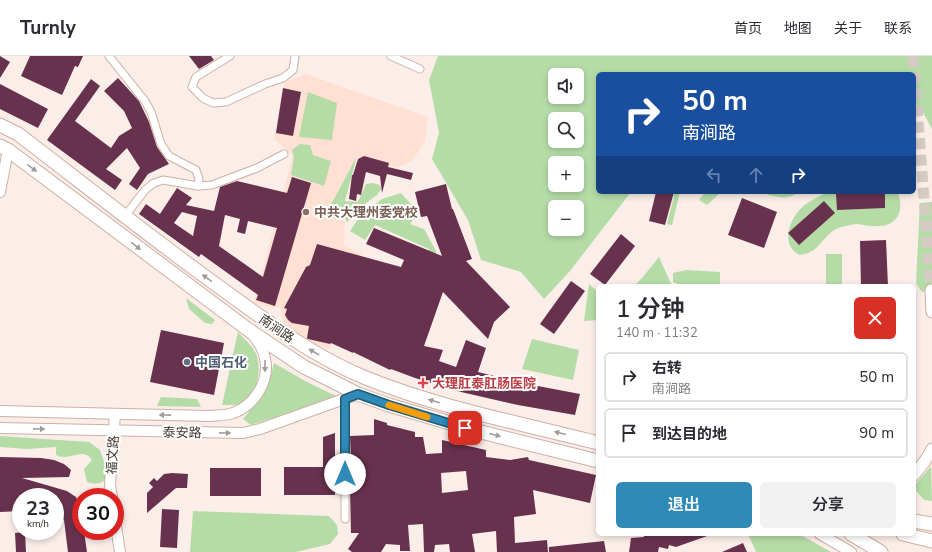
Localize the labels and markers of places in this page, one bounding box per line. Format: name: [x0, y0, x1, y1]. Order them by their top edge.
place label: 中共大理州委党校: [314, 204, 418, 222]
marker: 中共大理州委党校: [301, 207, 311, 217]
place label: 中国石化: [195, 354, 247, 372]
marker: 中国石化: [182, 357, 192, 367]
place label: 大理肛泰肛肠医院: [432, 375, 536, 393]
marker: 大理肛泰肛肠医院: [417, 377, 429, 389]
pin: [448, 411, 482, 445]

